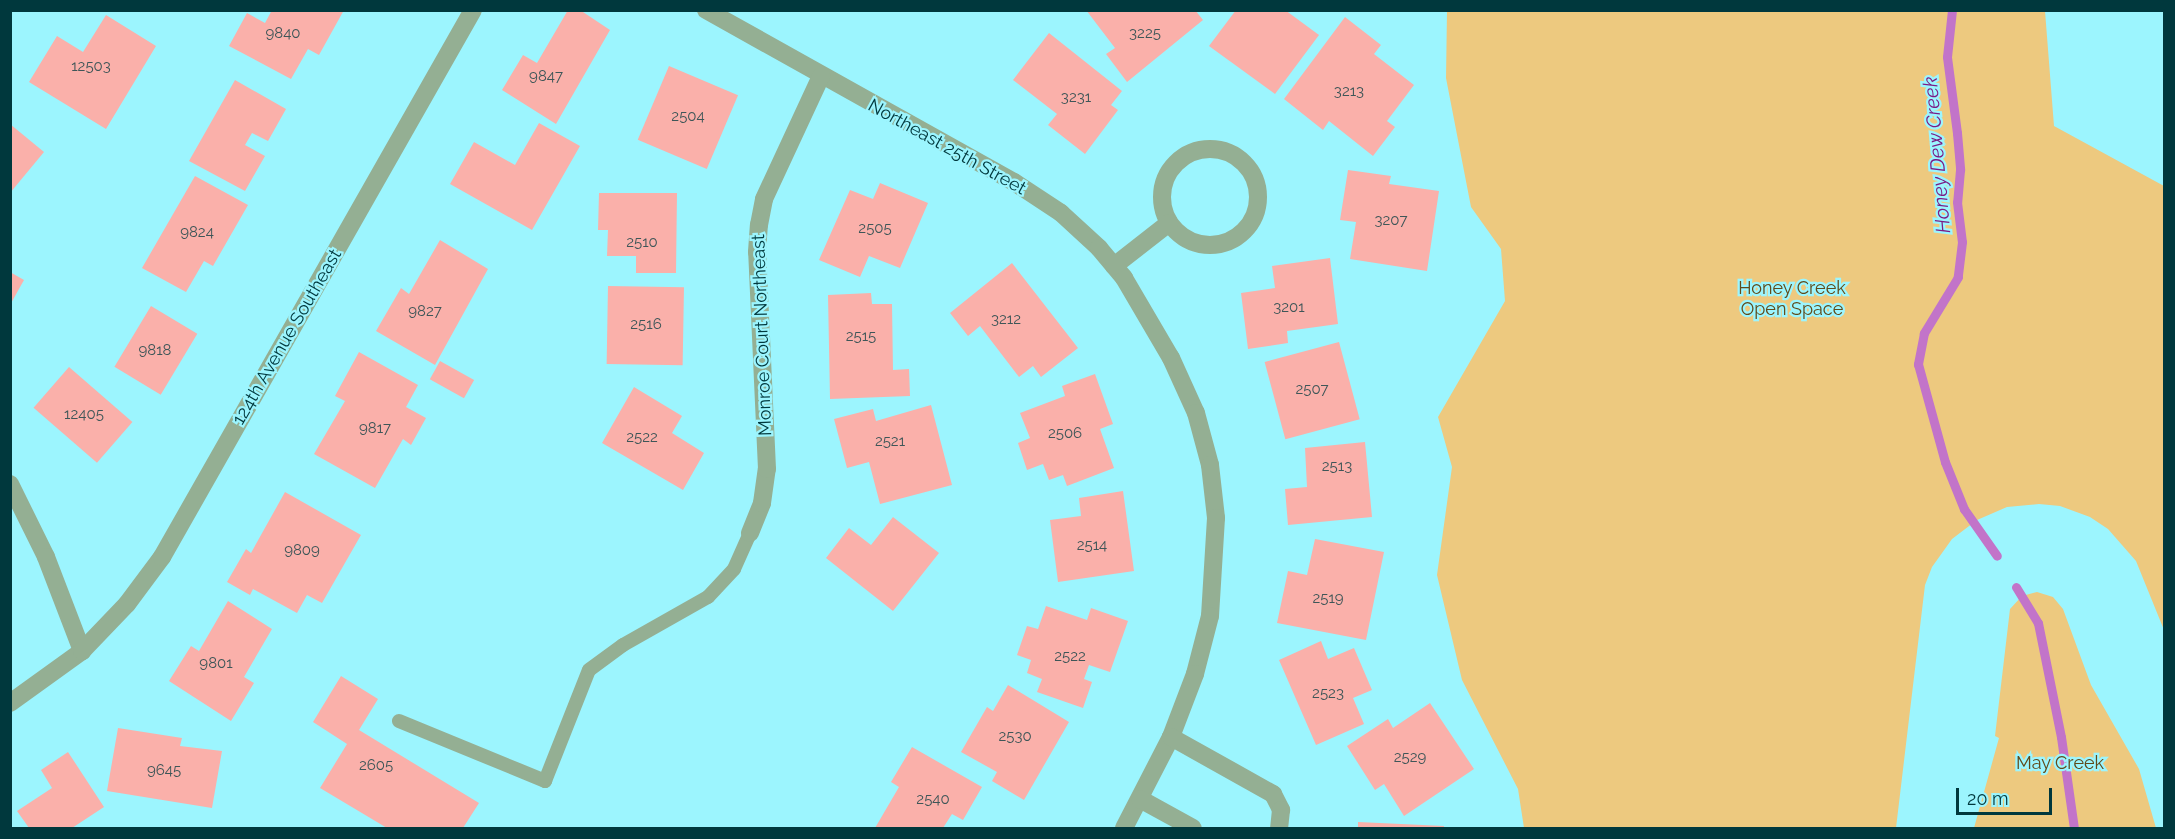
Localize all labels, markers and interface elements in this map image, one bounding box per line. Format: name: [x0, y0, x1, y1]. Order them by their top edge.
house number: 9840: [265, 25, 301, 43]
house number: 3225: [1129, 25, 1161, 43]
house number: 12503: [71, 58, 111, 76]
house number: 9847: [529, 68, 563, 86]
water label: Honey Dew Creek: [1918, 75, 1956, 235]
house number: 3213: [1334, 83, 1364, 101]
house number: 3231: [1061, 89, 1091, 107]
street label: Northeast 25th Street: [864, 95, 1030, 199]
house number: 2504: [671, 108, 705, 126]
house number: 3207: [1375, 212, 1407, 230]
house number: 2505: [858, 220, 892, 238]
house number: 9824: [180, 224, 214, 242]
house number: 2510: [626, 234, 658, 252]
street label: Monroe Court Northeast: [748, 234, 776, 436]
street label: 124th Avenue Southeast: [228, 245, 346, 429]
park label: Honey Creek Open Space: [1738, 278, 1846, 320]
house number: 3201: [1273, 299, 1305, 317]
house number: 9827: [408, 303, 442, 321]
house number: 3212: [991, 311, 1021, 329]
house number: 2516: [630, 316, 662, 334]
house number: 2515: [846, 328, 876, 346]
house number: 9818: [139, 342, 171, 360]
house number: 2507: [1295, 381, 1329, 399]
house number: 12405: [64, 406, 104, 424]
house number: 9817: [359, 420, 391, 438]
house number: 2506: [1048, 425, 1082, 443]
house number: 2522: [626, 429, 658, 447]
house number: 2521: [875, 433, 905, 451]
house number: 2513: [1322, 458, 1352, 476]
house number: 2514: [1077, 537, 1107, 555]
house number: 9809: [284, 542, 320, 560]
house number: 2519: [1312, 590, 1344, 608]
house number: 2522: [1054, 648, 1086, 666]
house number: 9801: [199, 655, 233, 673]
house number: 2523: [1312, 685, 1344, 703]
house number: 2530: [998, 728, 1032, 746]
house number: 2529: [1394, 749, 1426, 767]
park label: May Creek: [2016, 752, 2104, 774]
house number: 2605: [359, 757, 393, 775]
house number: 9645: [147, 762, 181, 780]
scale bar: [1959, 776, 2055, 814]
text: 20 m: [1967, 788, 2009, 809]
house number: 2540: [916, 791, 950, 809]

